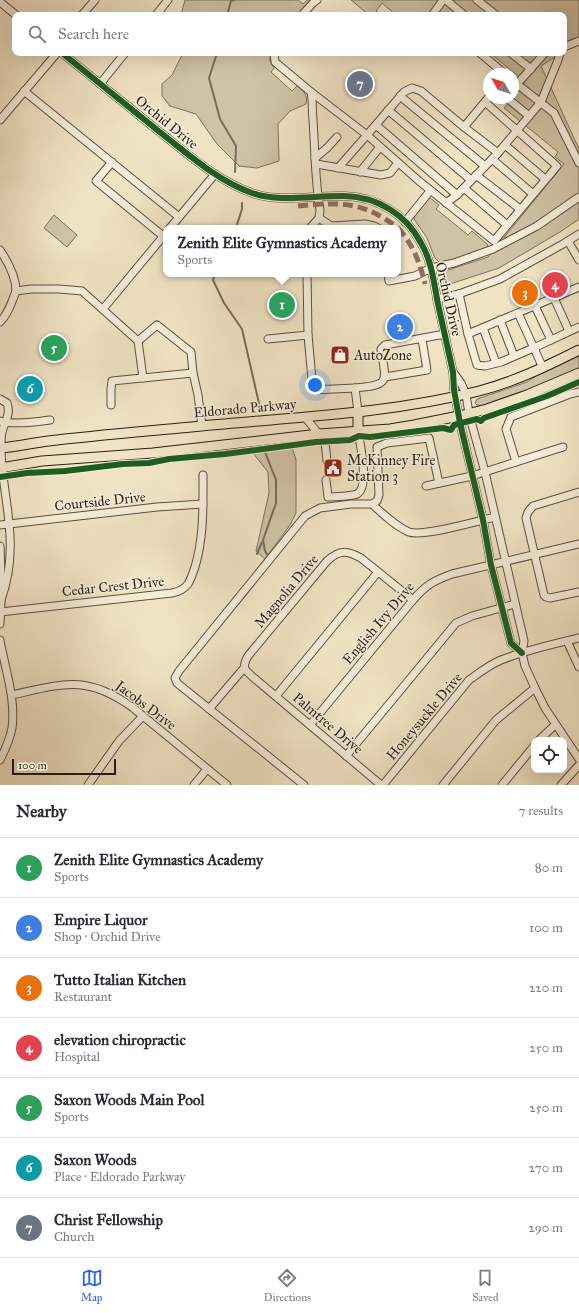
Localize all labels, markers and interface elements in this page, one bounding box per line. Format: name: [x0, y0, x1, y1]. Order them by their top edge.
search box: [12, 12, 567, 56]
icon: search: [26, 23, 48, 45]
text: Search here: [58, 25, 129, 43]
north arrow: [483, 68, 519, 104]
pin: 7: [347, 69, 373, 99]
street label: Orchid Drive: [132, 92, 202, 153]
popup: [163, 225, 401, 277]
text: Zenith Elite Gymnastics Academy: [177, 234, 387, 252]
text: Sports: [177, 252, 212, 268]
street label: Orchid Drive: [432, 260, 465, 338]
pin: 4: [542, 270, 568, 300]
pin: 3: [512, 278, 538, 308]
pin: 1: [269, 290, 295, 320]
pin: 2: [387, 312, 413, 342]
pin: 5: [41, 333, 67, 363]
shop icon: AutoZone: [329, 344, 351, 366]
place label: AutoZone: [353, 347, 412, 364]
pin: 6: [17, 374, 43, 404]
your location: [305, 375, 325, 395]
street label: Eldorado Parkway: [193, 396, 298, 421]
place label: McKinney Fire Station 3: [347, 452, 436, 485]
public building icon: McKinney Fire Station 3: [322, 457, 344, 479]
street label: Courtside Drive: [54, 488, 147, 515]
street label: Magnolia Drive: [251, 551, 322, 631]
street label: Cedar Crest Drive: [61, 573, 165, 600]
street label: English Ivy Drive: [339, 579, 418, 668]
street label: Honeysuckle Drive: [383, 669, 466, 764]
street label: Jacobs Drive: [110, 676, 180, 735]
street label: Palmtree Drive: [289, 689, 366, 758]
map controls: [531, 737, 567, 773]
button: locate: [531, 737, 567, 773]
scale bar: [12, 757, 116, 776]
text: 100 m: [18, 759, 47, 772]
text: Nearby: [16, 801, 67, 822]
text: 7 results: [519, 803, 563, 819]
text: Zenith Elite Gymnastics Academy: [54, 851, 263, 869]
text: 1: [26, 860, 32, 876]
text: 80 m: [535, 860, 563, 876]
text: Sports: [54, 869, 89, 885]
text: Empire Liquor: [54, 911, 148, 929]
text: 2: [26, 920, 32, 936]
text: 100 m: [529, 920, 563, 936]
text: Shop · Orchid Drive: [54, 929, 161, 945]
text: Tutto Italian Kitchen: [54, 971, 186, 989]
text: 3: [26, 980, 32, 996]
text: 220 m: [529, 980, 563, 996]
text: Restaurant: [54, 989, 112, 1005]
text: elevation chiropractic: [54, 1031, 186, 1049]
text: 4: [25, 1040, 33, 1056]
text: 250 m: [529, 1040, 563, 1056]
text: Hospital: [54, 1049, 100, 1065]
text: Saxon Woods Main Pool: [54, 1091, 205, 1109]
text: 5: [26, 1100, 32, 1116]
text: 250 m: [529, 1100, 563, 1116]
text: Sports: [54, 1109, 89, 1125]
text: Saxon Woods: [54, 1151, 136, 1169]
text: 6: [26, 1160, 32, 1176]
text: 270 m: [529, 1160, 563, 1176]
text: Place · Eldorado Parkway: [54, 1169, 185, 1185]
text: Christ Fellowship: [54, 1211, 163, 1229]
text: 7: [26, 1220, 32, 1236]
text: 290 m: [528, 1220, 563, 1236]
text: Church: [54, 1229, 94, 1245]
tab: Map: [81, 1267, 103, 1304]
tab: Directions: [264, 1267, 311, 1304]
tab: Saved: [472, 1267, 498, 1304]

